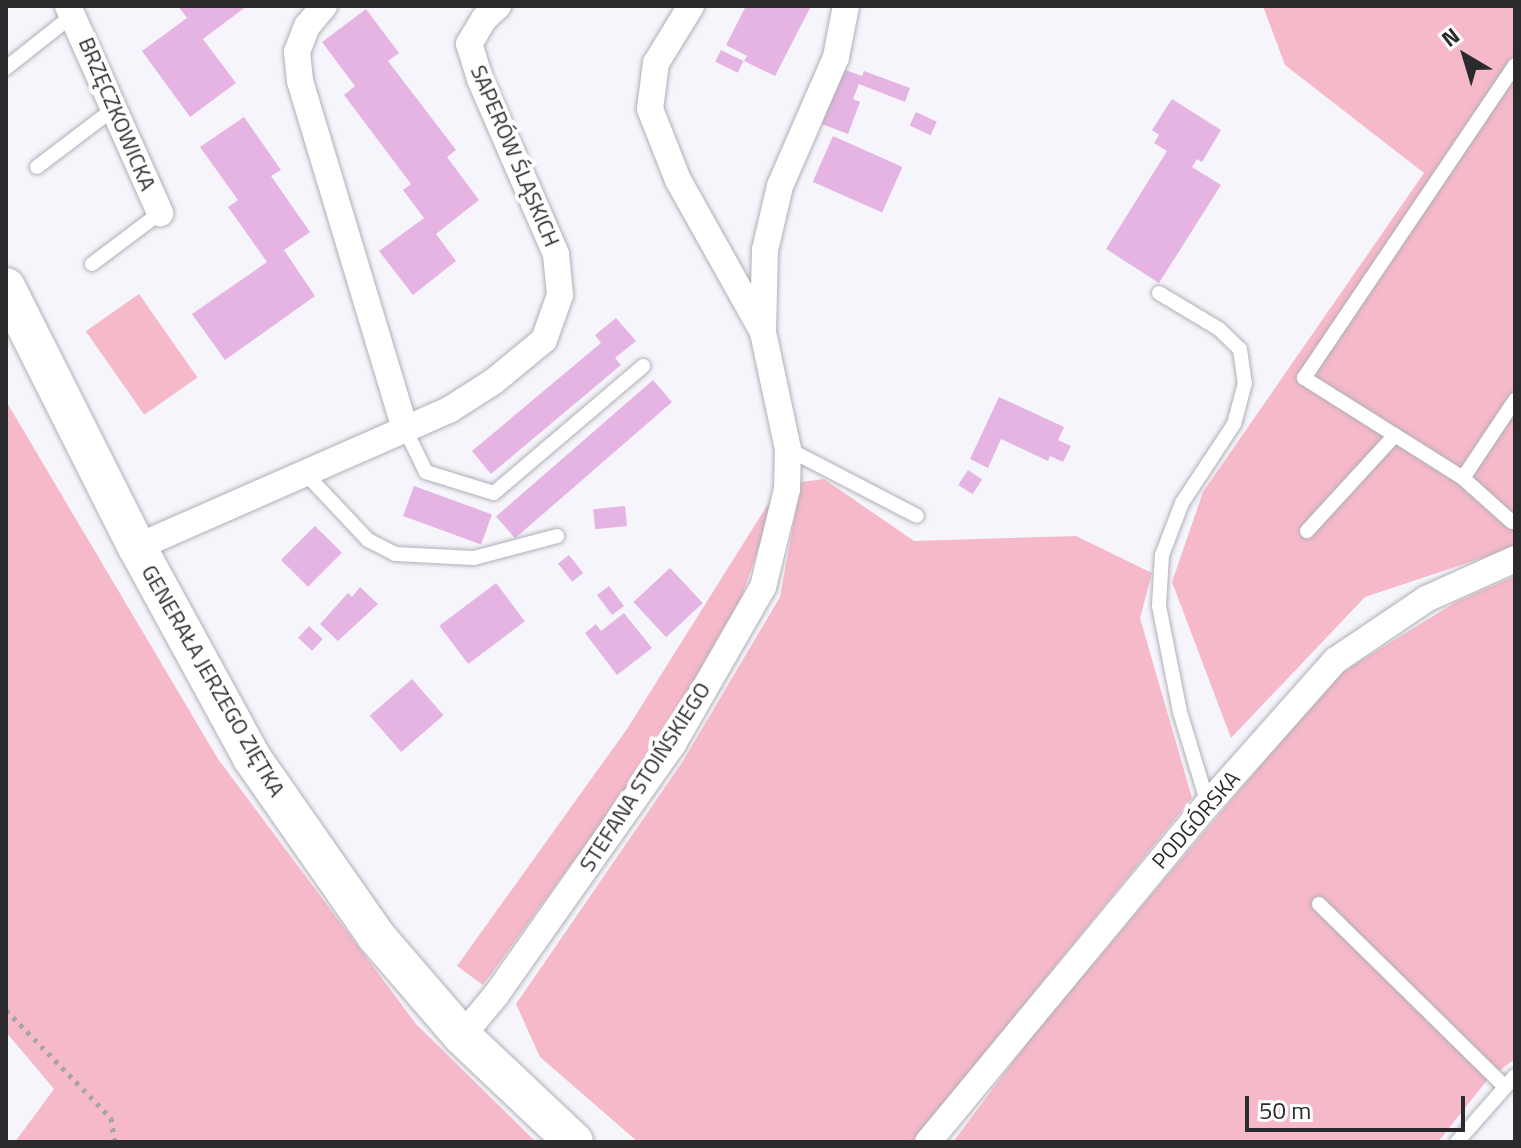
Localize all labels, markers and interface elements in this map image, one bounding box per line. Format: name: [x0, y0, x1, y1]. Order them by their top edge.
north arrow: [1425, 16, 1505, 96]
text: N: [1434, 19, 1467, 55]
street label: BRZĘCZKOWICKA: [73, 33, 161, 195]
street label: SAPERÓW ŚLĄSKICH: [465, 61, 565, 251]
street label: GENERAŁA JERZEGO ZIĘTKA: [136, 560, 290, 802]
street label: STEFANA STOIŃSKIEGO: [574, 677, 716, 877]
street label: PODGÓRSKA: [1146, 766, 1246, 874]
scale bar: [1249, 1080, 1469, 1130]
text: 50 m: [1259, 1092, 1311, 1128]

